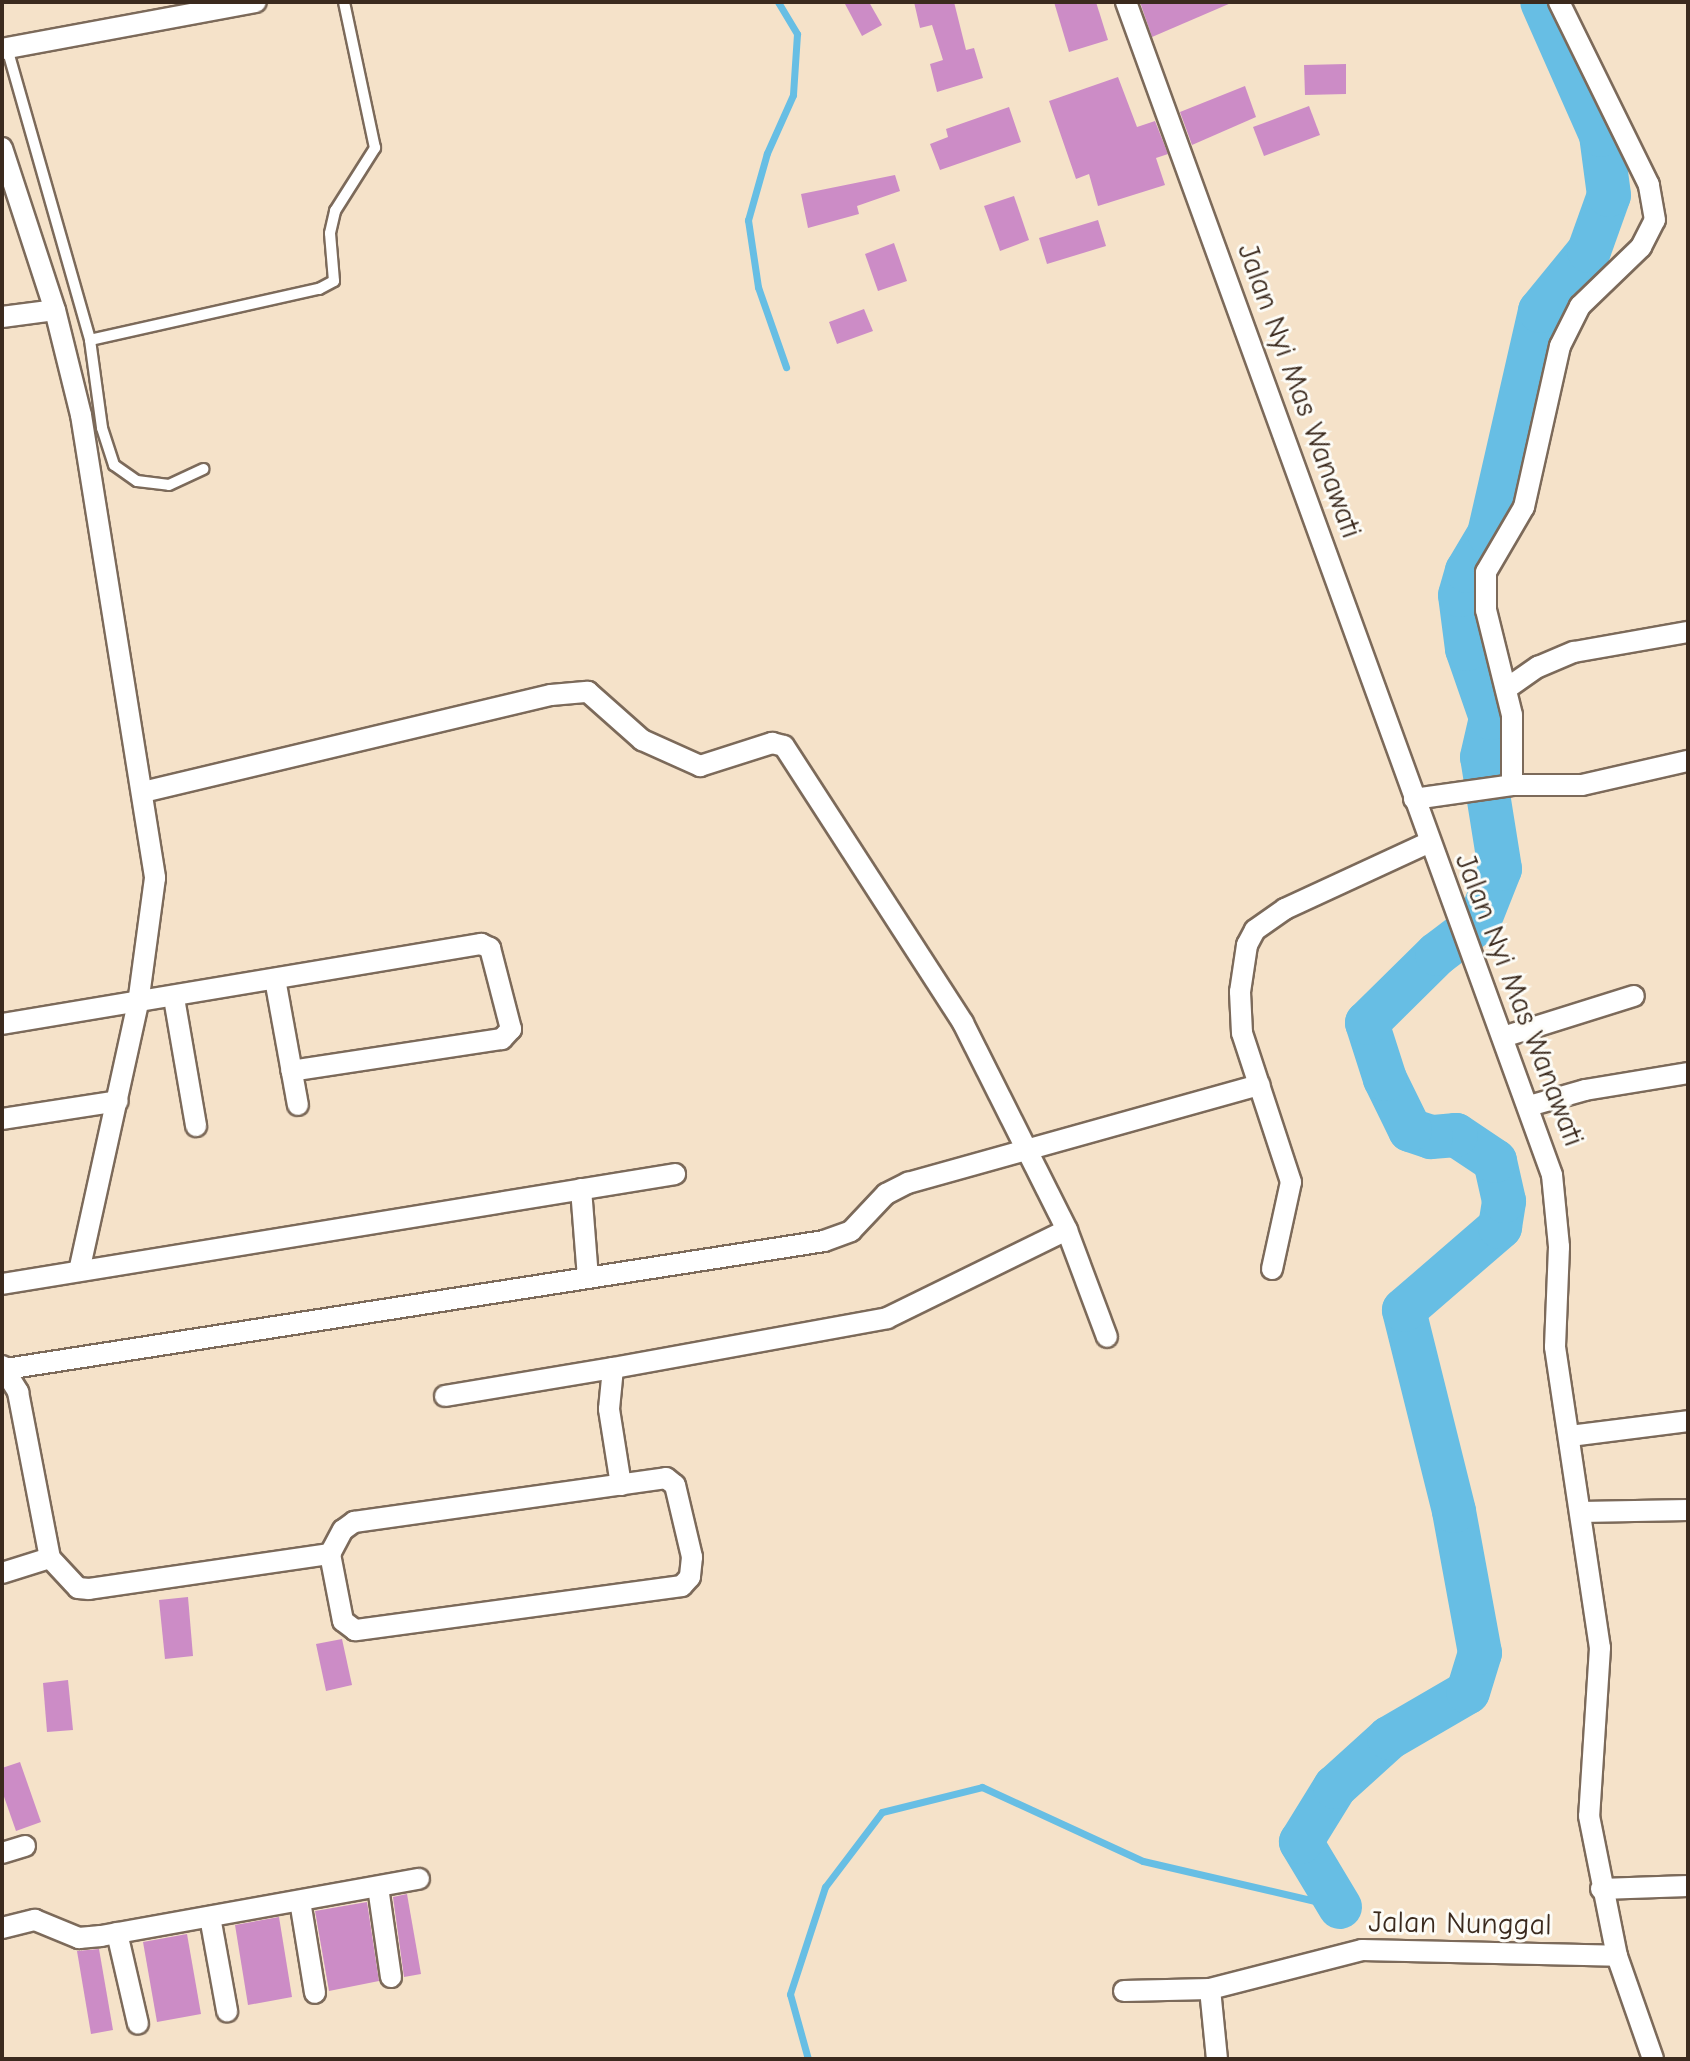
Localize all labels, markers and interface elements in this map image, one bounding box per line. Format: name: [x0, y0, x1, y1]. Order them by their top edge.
street label: Jalan Nyi Mas Wanawati: [1229, 239, 1369, 543]
street label: Jalan Nyi Mas Wanawati: [1447, 848, 1591, 1152]
street label: Jalan Nunggal: [1368, 1904, 1552, 1944]

